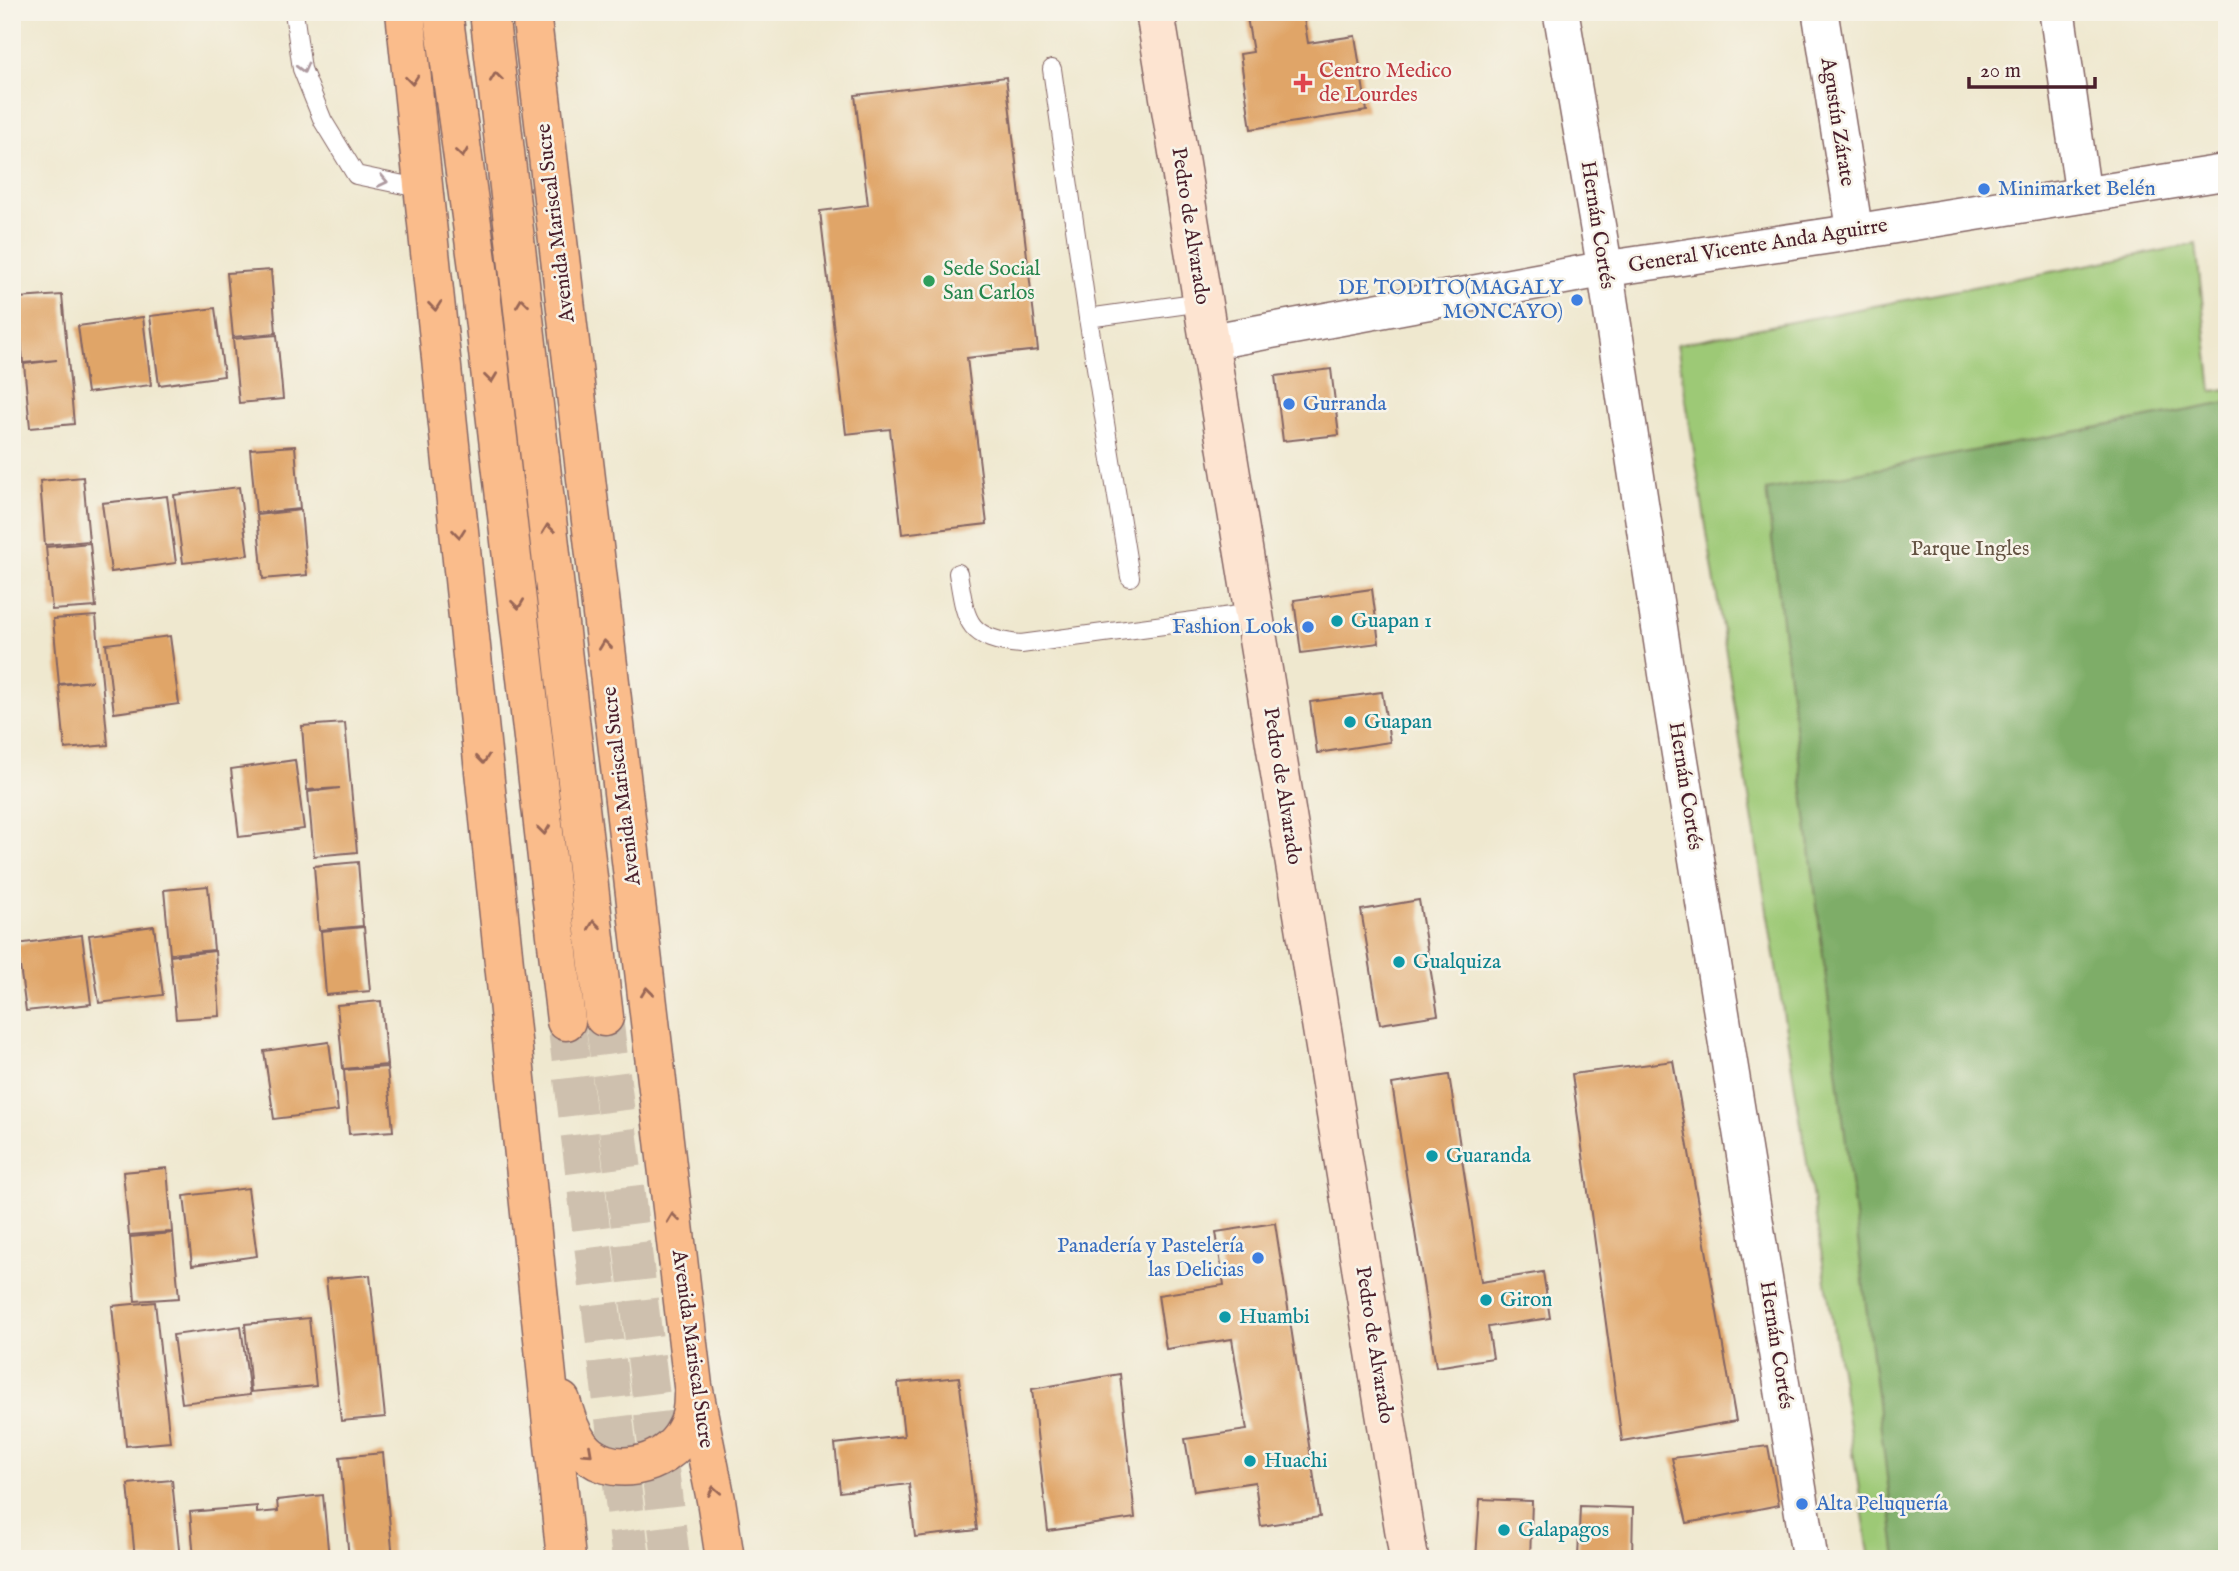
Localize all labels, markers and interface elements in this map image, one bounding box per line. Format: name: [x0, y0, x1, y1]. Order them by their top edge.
scale bar: [1969, 46, 2096, 90]
street label: Agustín Zárate: [1813, 55, 1861, 189]
place label: Centro Medico de Lourdes: [1319, 58, 1452, 109]
text: 20 m: [1980, 58, 2021, 85]
one-way arrow: [295, 62, 309, 74]
one-way arrow: [489, 71, 504, 82]
marker: Centro Medico de Lourdes: [1293, 73, 1313, 93]
one-way arrow: [404, 74, 419, 86]
street label: Avenida Mariscal Sucre: [530, 122, 582, 325]
street label: Pedro de Alvarado: [1164, 145, 1216, 307]
one-way arrow: [455, 147, 470, 159]
street label: Hernán Cortés: [1574, 159, 1620, 291]
one-way arrow: [377, 172, 389, 187]
place label: Minimarket Belén: [1998, 176, 2156, 203]
marker: Minimarket Belén: [1976, 181, 1992, 197]
street label: General Vicente Anda Aguirre: [1626, 212, 1890, 280]
place label: Sede Social San Carlos: [943, 256, 1041, 307]
marker: Sede Social San Carlos: [921, 273, 937, 289]
place label: DE TODITO(MAGALY MONCAYO): [1338, 275, 1565, 326]
marker: DE TODITO(MAGALY MONCAYO): [1569, 292, 1585, 308]
one-way arrow: [515, 297, 530, 308]
one-way arrow: [428, 301, 443, 312]
one-way arrow: [484, 372, 499, 384]
place label: Gurranda: [1303, 391, 1387, 418]
marker: Gurranda: [1281, 396, 1297, 412]
one-way arrow: [541, 523, 556, 534]
one-way arrow: [452, 527, 467, 538]
park label: Parque Ingles: [1911, 536, 2029, 563]
one-way arrow: [510, 598, 525, 610]
place label: Guapan 1: [1351, 608, 1432, 635]
marker: Guapan 1: [1329, 613, 1345, 629]
place label: Fashion Look: [1172, 614, 1295, 641]
marker: Fashion Look: [1300, 619, 1316, 635]
one-way arrow: [598, 639, 613, 650]
street label: Avenida Mariscal Sucre: [596, 685, 648, 888]
street label: Pedro de Alvarado: [1256, 705, 1308, 867]
place label: Guapan: [1364, 709, 1432, 736]
marker: Guapan: [1342, 714, 1358, 730]
street label: Hernán Cortés: [1662, 720, 1708, 852]
one-way arrow: [475, 754, 490, 765]
one-way arrow: [537, 824, 552, 836]
one-way arrow: [586, 919, 601, 931]
place label: Gualquiza: [1413, 949, 1502, 976]
marker: Gualquiza: [1391, 954, 1407, 970]
one-way arrow: [639, 986, 654, 998]
place label: Guaranda: [1446, 1143, 1532, 1170]
marker: Guaranda: [1424, 1148, 1440, 1164]
one-way arrow: [666, 1212, 681, 1224]
place label: Panadería y Pastelería las Delicias: [1057, 1233, 1245, 1284]
street label: Avenida Mariscal Sucre: [665, 1247, 719, 1450]
marker: Panadería y Pastelería las Delicias: [1250, 1250, 1266, 1266]
street label: Pedro de Alvarado: [1348, 1264, 1400, 1426]
street label: Hernán Cortés: [1753, 1279, 1799, 1411]
place label: Giron: [1500, 1287, 1552, 1314]
marker: Giron: [1478, 1292, 1494, 1308]
place label: Huambi: [1239, 1304, 1310, 1331]
marker: Huambi: [1217, 1309, 1233, 1325]
one-way arrow: [580, 1444, 593, 1456]
place label: Huachi: [1264, 1448, 1328, 1475]
marker: Huachi: [1242, 1453, 1258, 1469]
one-way arrow: [708, 1485, 723, 1497]
place label: Alta Peluquería: [1815, 1491, 1949, 1518]
marker: Alta Peluquería: [1794, 1496, 1810, 1512]
place label: Galapagos: [1518, 1517, 1609, 1544]
marker: Galapagos: [1496, 1522, 1512, 1538]

